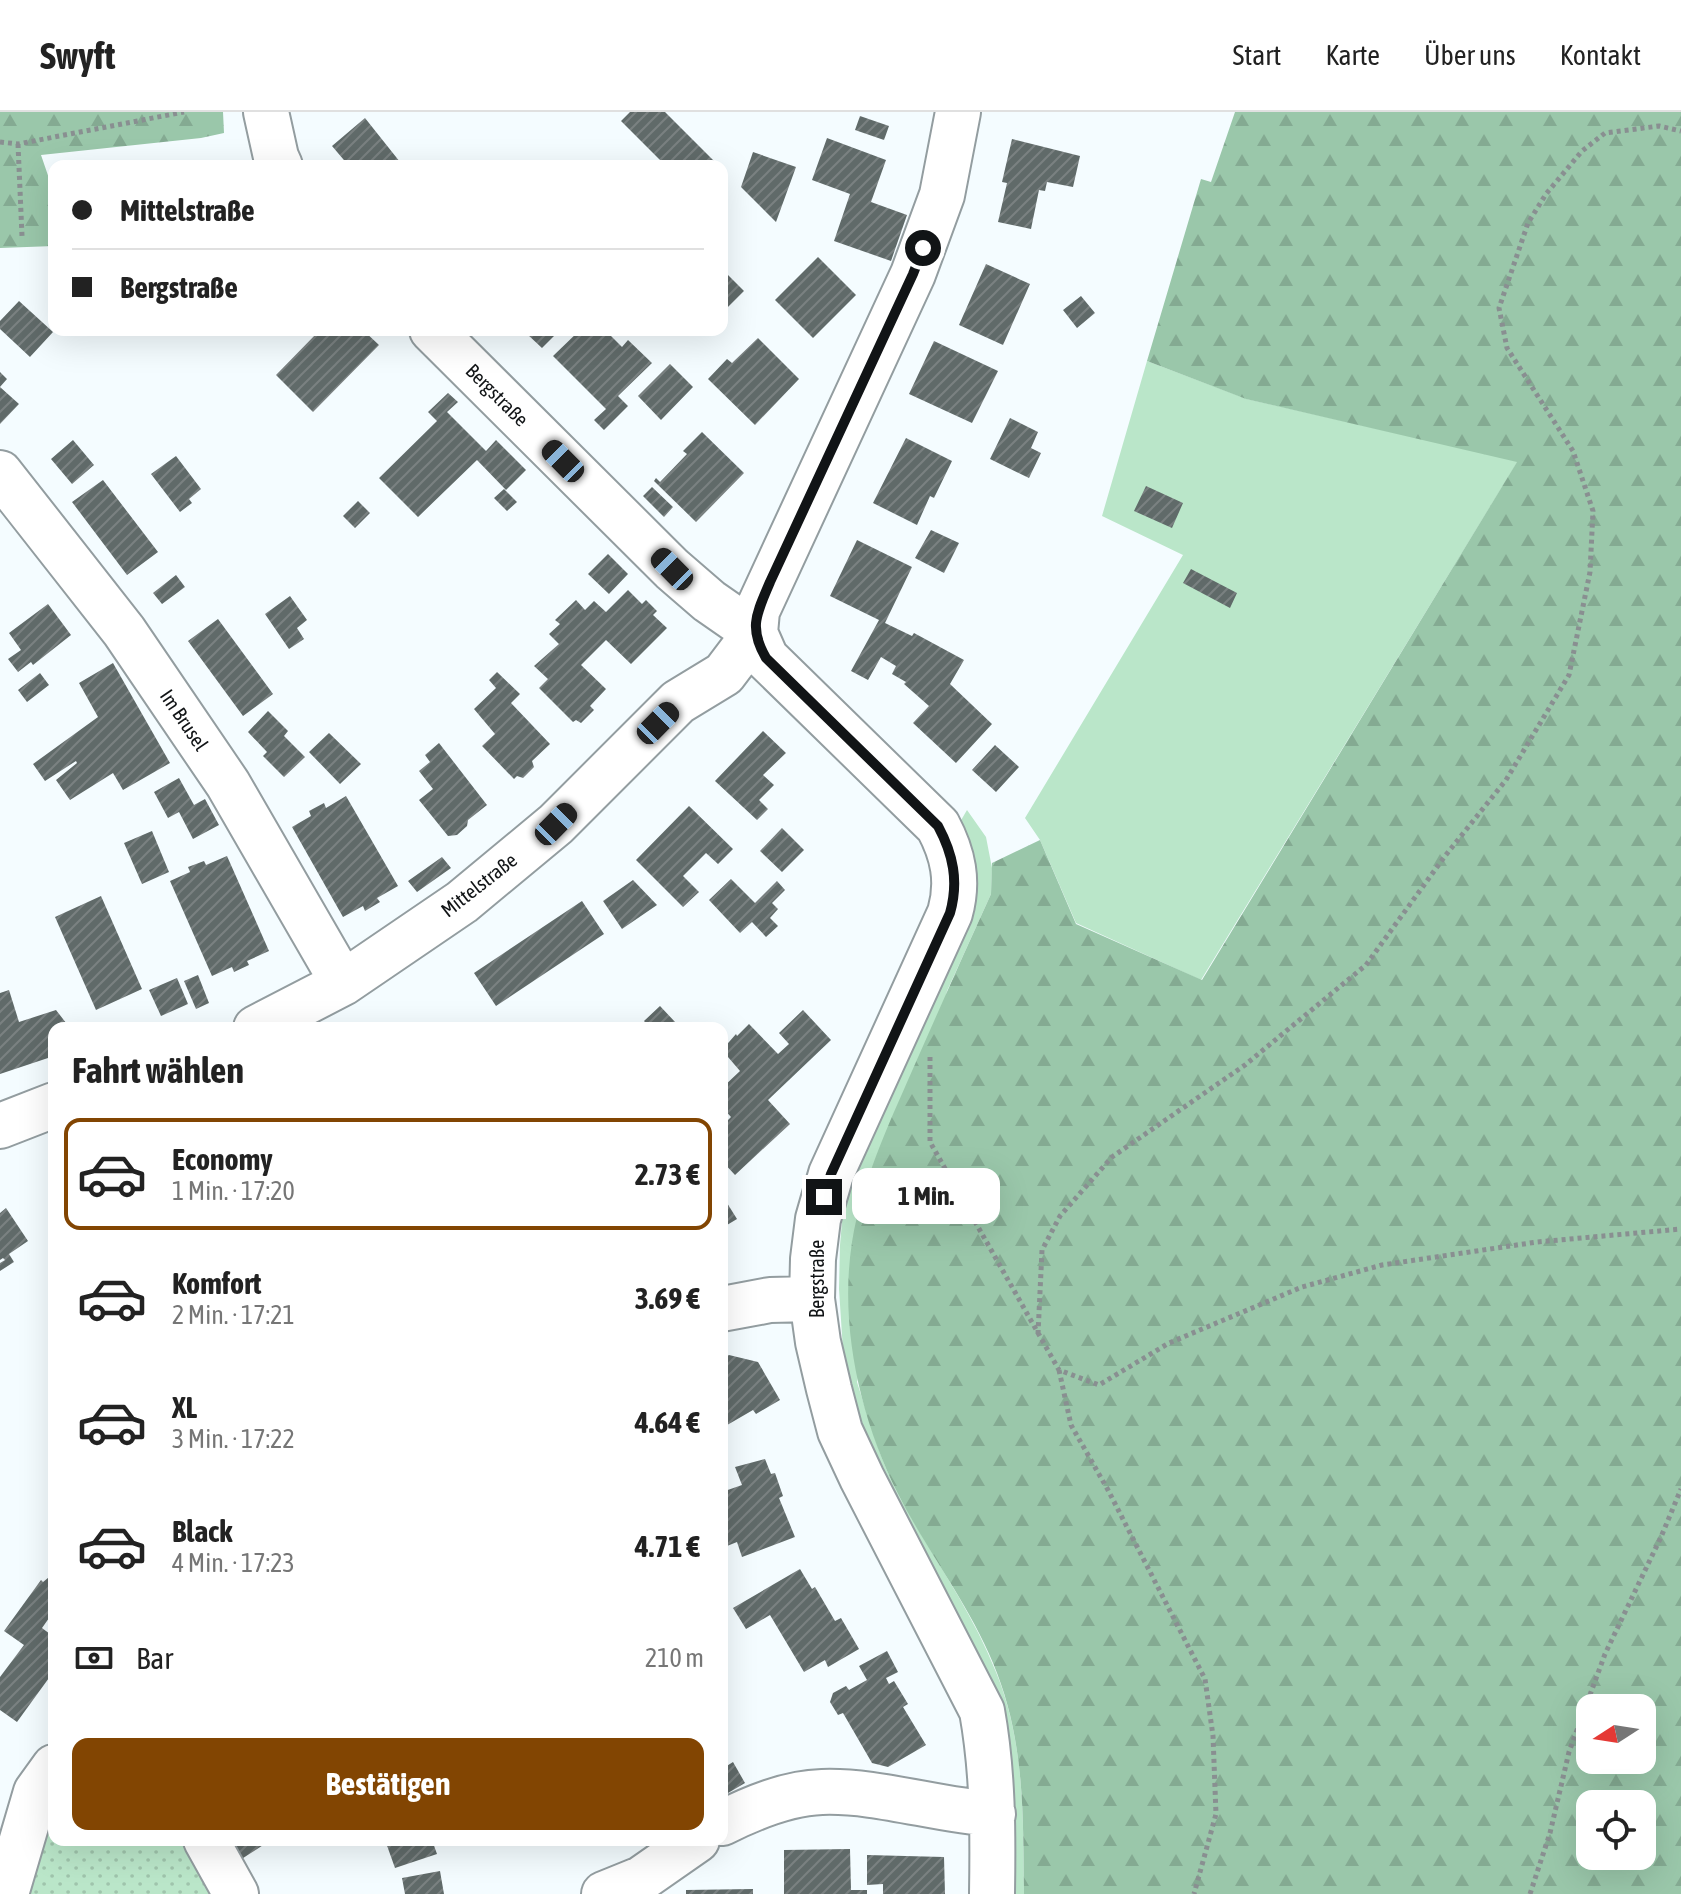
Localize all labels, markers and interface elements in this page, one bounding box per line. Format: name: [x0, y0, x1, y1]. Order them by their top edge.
text: Swyft: [40, 34, 115, 77]
text: Start: [1232, 39, 1281, 71]
text: Karte: [1325, 39, 1380, 71]
text: Über uns: [1424, 39, 1516, 71]
text: Kontakt: [1560, 39, 1641, 71]
text: Mittelstraße: [120, 193, 255, 227]
route start: [905, 230, 941, 266]
text: Bergstraße: [120, 270, 238, 304]
street label: Bergstraße: [461, 359, 533, 431]
car: [538, 436, 588, 486]
car: [647, 544, 697, 594]
street label: Im Brusel: [156, 685, 214, 755]
car: [633, 698, 683, 748]
car: [531, 799, 581, 849]
street label: Mittelstraße: [436, 848, 521, 921]
text: Fahrt wählen: [72, 1049, 244, 1091]
icon: car: [76, 1138, 148, 1210]
text: Economy: [172, 1142, 273, 1176]
text: 2.73 €: [635, 1157, 700, 1191]
callout: 1 Min.: [852, 1169, 1000, 1225]
text: 1 Min. · 17:20: [172, 1176, 295, 1206]
route end: [806, 1179, 842, 1215]
text: 1 Min.: [898, 1181, 954, 1211]
street label: Bergstraße: [805, 1240, 828, 1318]
icon: car: [76, 1262, 148, 1334]
text: Komfort: [172, 1266, 261, 1300]
text: 3.69 €: [635, 1281, 700, 1315]
text: 2 Min. · 17:21: [172, 1300, 295, 1330]
icon: car: [76, 1386, 148, 1458]
text: XL: [172, 1390, 197, 1424]
text: 4.64 €: [635, 1405, 700, 1439]
text: 3 Min. · 17:22: [172, 1424, 295, 1454]
icon: car: [76, 1510, 148, 1582]
text: Black: [172, 1514, 232, 1548]
text: 4.71 €: [635, 1529, 700, 1563]
text: 4 Min. · 17:23: [172, 1548, 295, 1578]
icon: cash: [72, 1636, 116, 1680]
text: Bar: [136, 1641, 173, 1675]
text: 210 m: [645, 1643, 704, 1673]
north arrow: [1576, 1694, 1656, 1774]
map controls: [1576, 1694, 1656, 1870]
button: Bestätigen: [72, 1738, 704, 1830]
button: locate: [1576, 1790, 1656, 1870]

